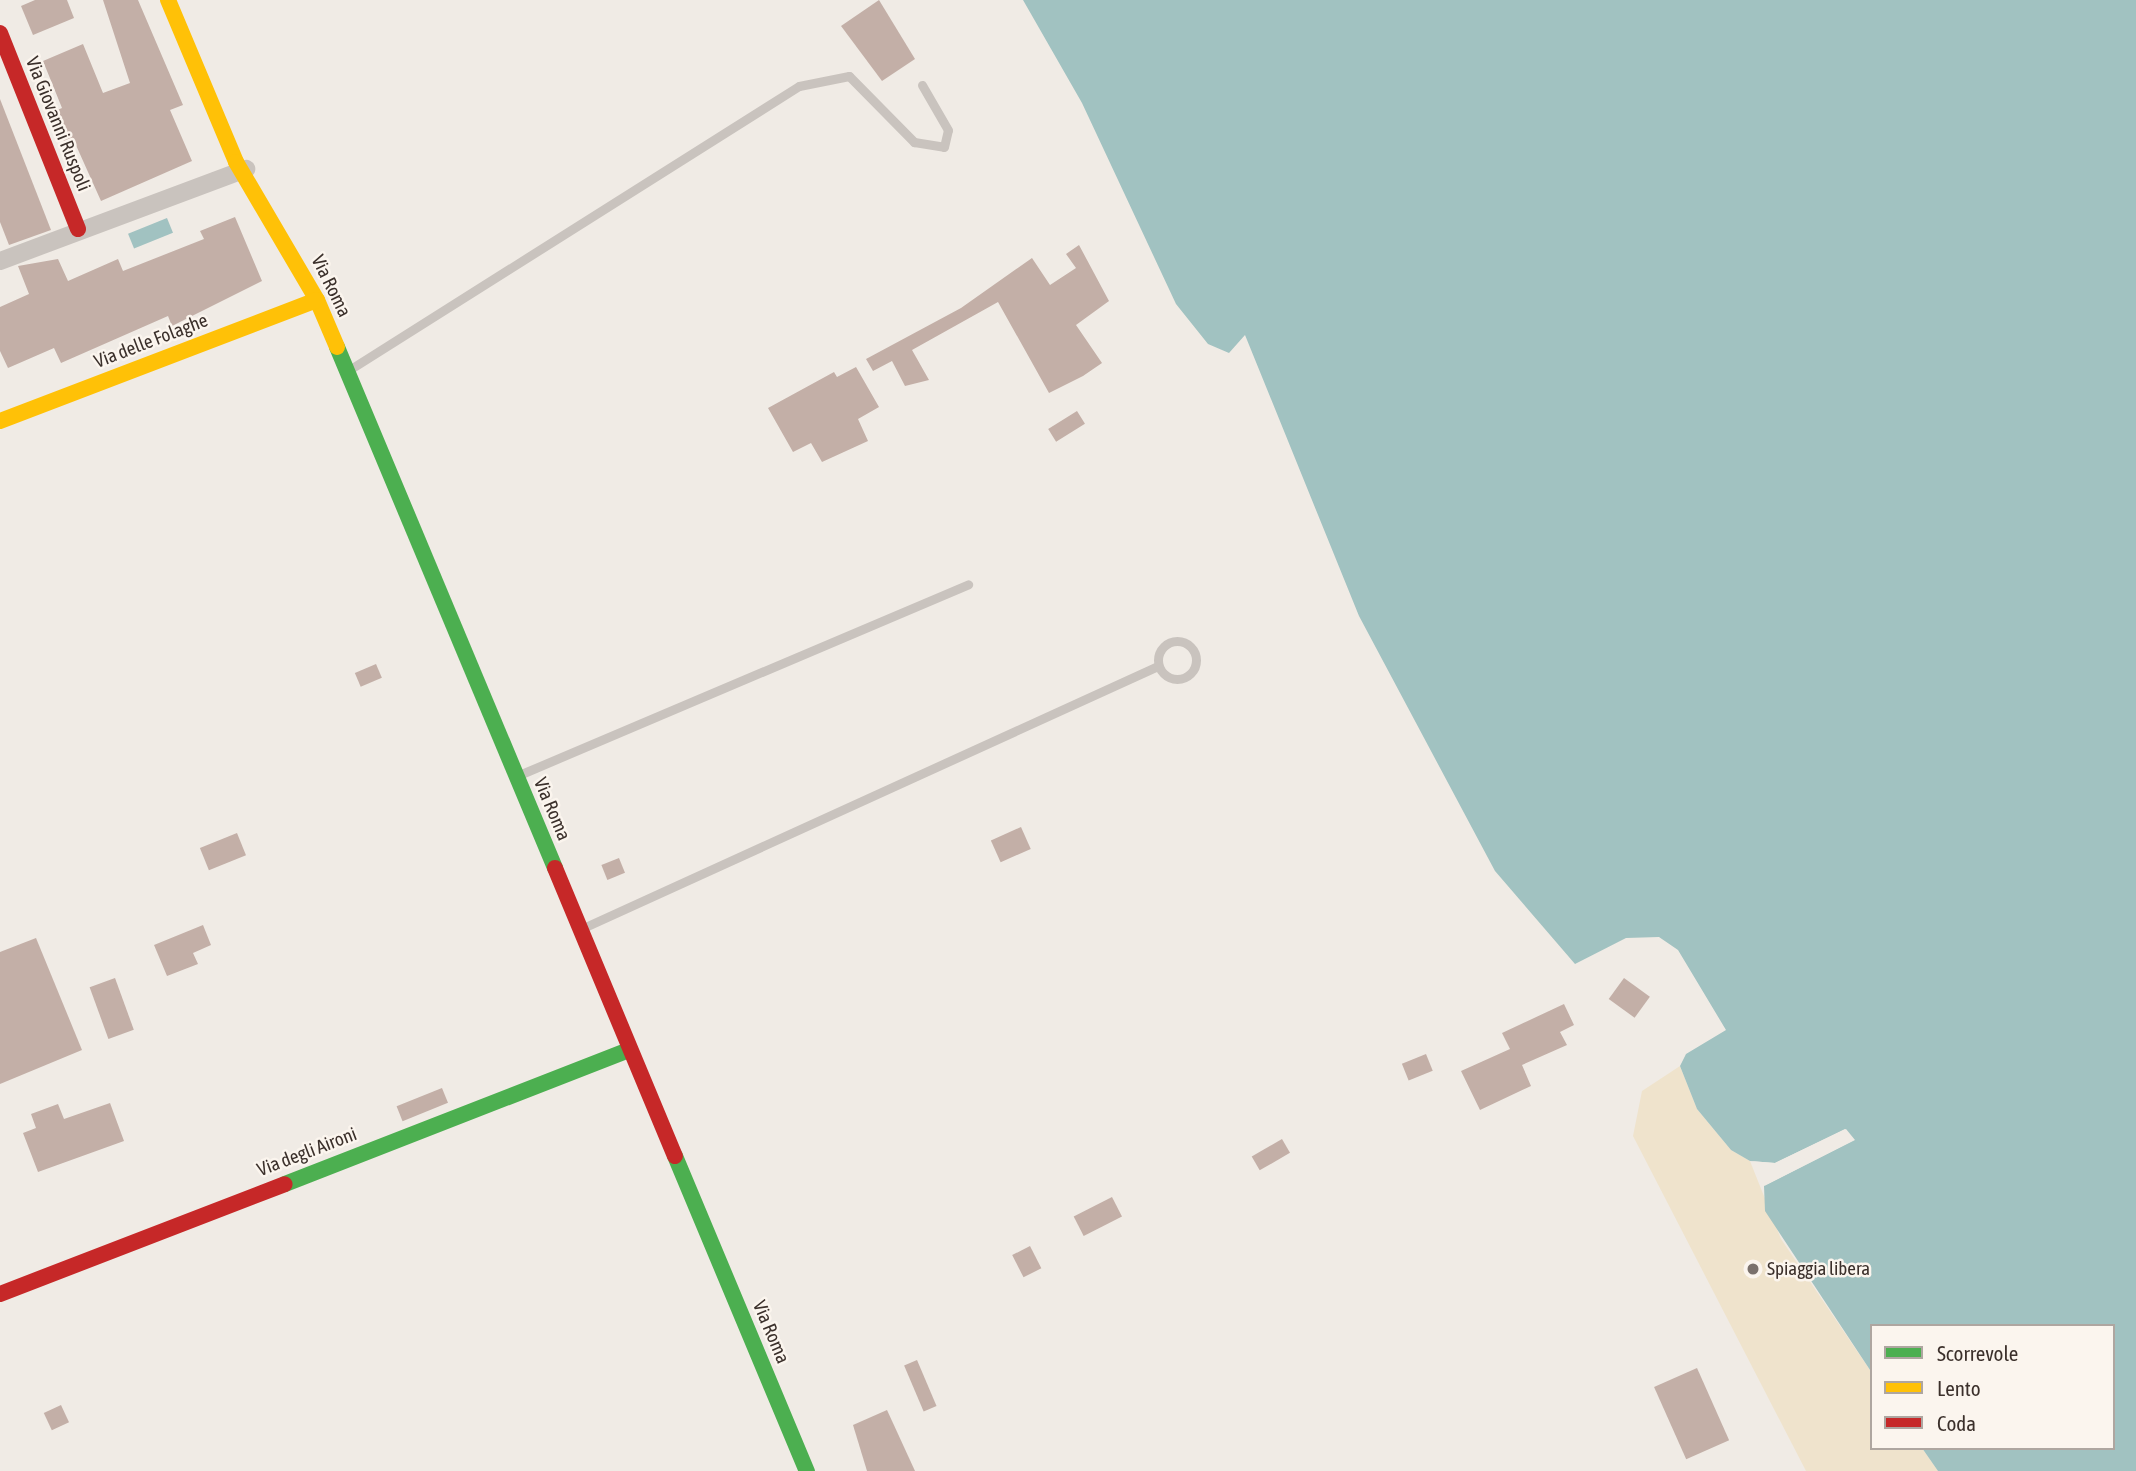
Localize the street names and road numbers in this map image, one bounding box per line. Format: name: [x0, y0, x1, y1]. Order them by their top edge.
street label: Via Giovanni Ruspoli: [21, 53, 95, 195]
street label: Via Roma: [306, 251, 356, 321]
street label: Via delle Folaghe: [91, 309, 211, 373]
street label: Via Roma: [529, 774, 575, 844]
street label: Via degli Aironi: [254, 1123, 360, 1181]
street label: Via Roma: [748, 1297, 794, 1367]

